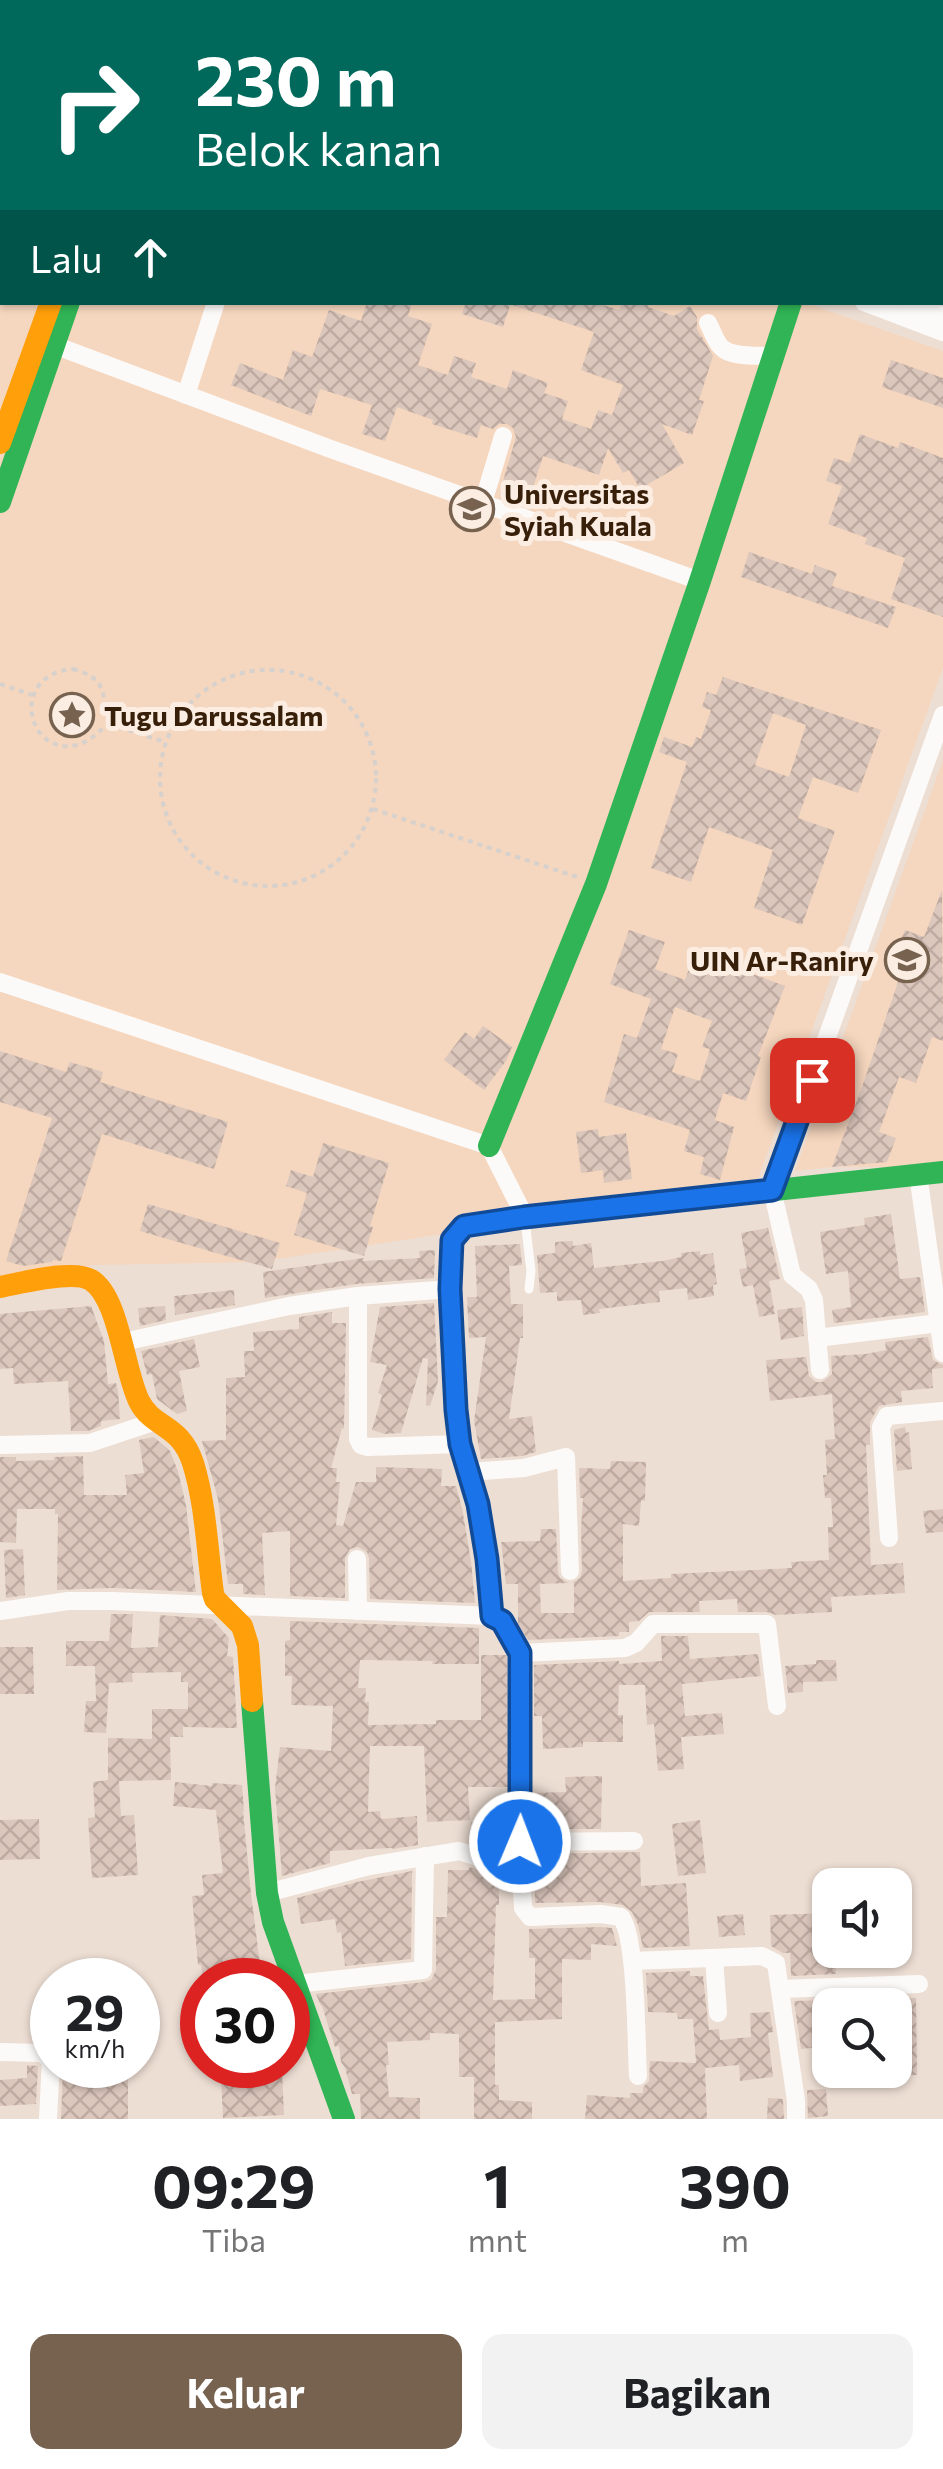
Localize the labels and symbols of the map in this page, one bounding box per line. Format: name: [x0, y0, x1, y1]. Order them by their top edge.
place label: Universitas Syiah Kuala: [504, 476, 652, 542]
school or university icon: Universitas Syiah Kuala: [449, 486, 495, 532]
place icon: Tugu Darussalam: [49, 692, 95, 738]
place label: Tugu Darussalam: [104, 698, 323, 732]
school or university icon: UIN Ar-Raniry: [884, 937, 930, 983]
place label: UIN Ar-Raniry: [690, 943, 874, 977]
pin: [770, 1038, 855, 1123]
position arrow: [468, 1790, 572, 1894]
speed limit sign: 30: [180, 1958, 310, 2088]

